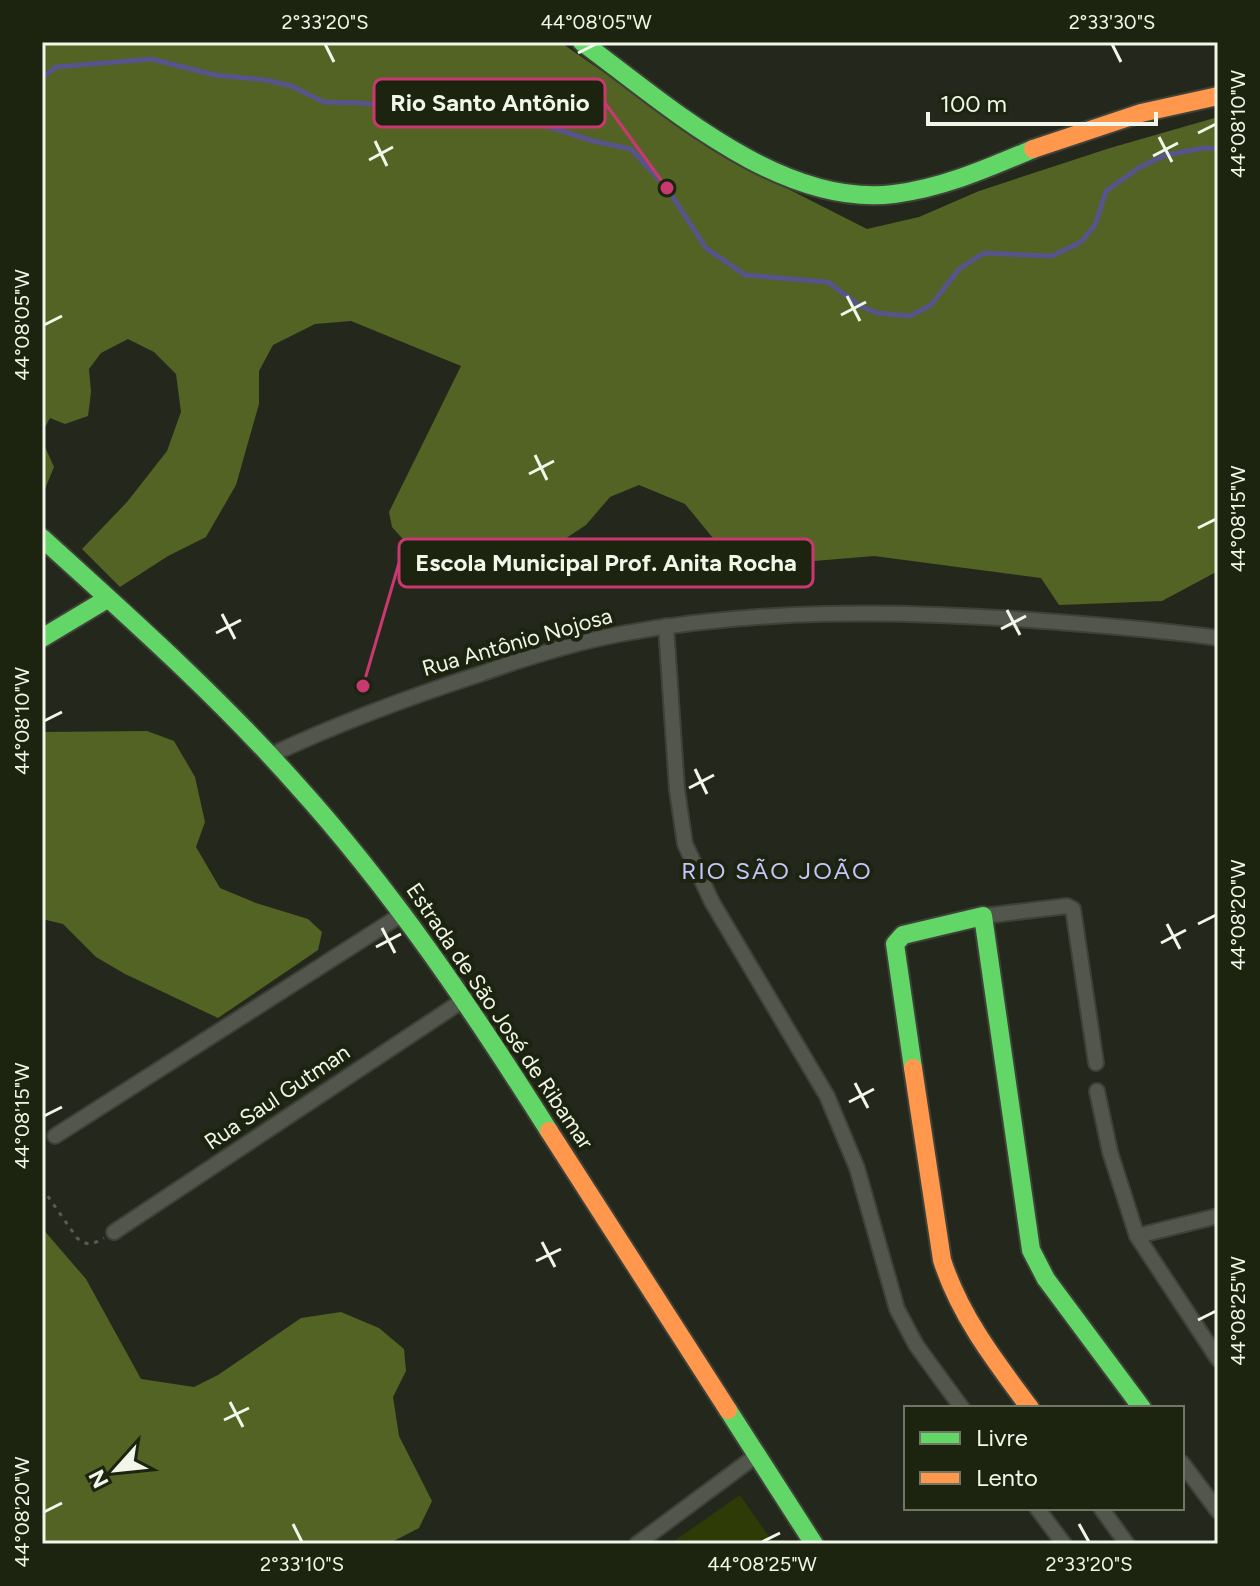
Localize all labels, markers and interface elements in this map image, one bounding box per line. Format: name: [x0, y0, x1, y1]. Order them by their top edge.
text: 2°33'20"S: [282, 10, 369, 34]
text: 44°08'05"W: [540, 10, 652, 34]
text: 2°33'30"S: [1069, 10, 1155, 34]
text: 44°08'10"W: [1226, 70, 1250, 178]
scale bar: [928, 76, 1156, 126]
callout: Rio Santo Antônio: [374, 79, 605, 127]
text: Rio Santo Antônio: [390, 88, 590, 117]
text: 100 m: [940, 89, 1007, 118]
text: 44°08'05"W: [10, 269, 34, 381]
text: 44°08'15"W: [1226, 466, 1250, 572]
callout: Escola Municipal Prof. Anita Rocha: [399, 539, 813, 587]
text: Escola Municipal Prof. Anita Rocha: [415, 548, 797, 577]
street label: Rua Antônio Nojosa: [419, 602, 615, 682]
text: 44°08'10"W: [10, 667, 34, 775]
district label: RIO SÃO JOÃO: [681, 856, 873, 885]
text: 44°08'20"W: [1226, 860, 1250, 970]
street label: Estrada de São José de Ribamar: [401, 878, 600, 1155]
street label: Rua Saul Gutman: [199, 1038, 355, 1156]
text: 44°08'15"W: [10, 1063, 34, 1169]
text: 44°08'25"W: [1226, 1256, 1250, 1366]
legend: [904, 1406, 1184, 1510]
text: Livre: [976, 1423, 1028, 1452]
north arrow: [76, 1430, 156, 1510]
text: 44°08'20"W: [10, 1457, 34, 1567]
text: Lento: [976, 1463, 1038, 1492]
text: N: [83, 1465, 115, 1493]
text: 2°33'10"S: [260, 1552, 344, 1576]
text: 44°08'25"W: [707, 1552, 817, 1576]
text: 2°33'20"S: [1046, 1552, 1133, 1576]

